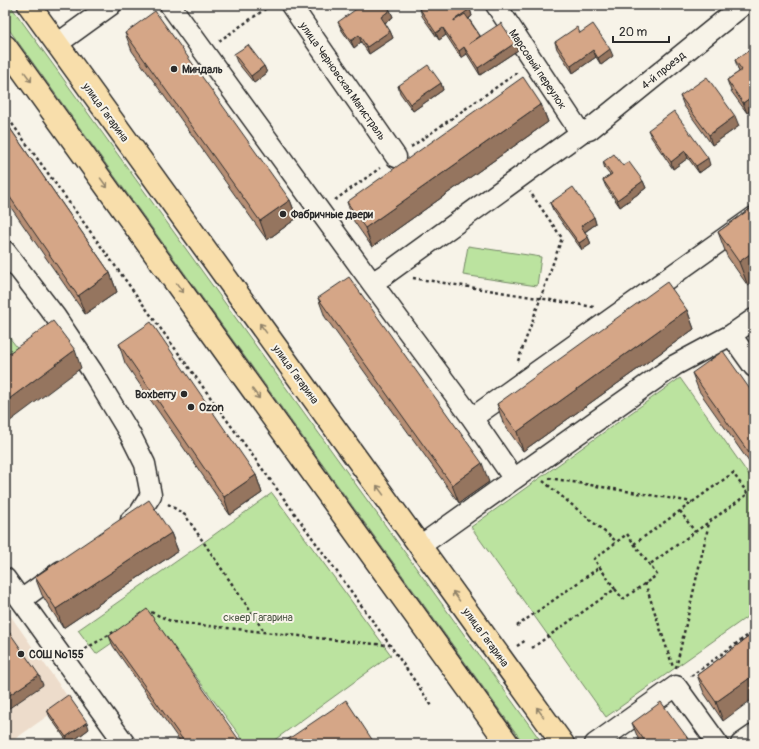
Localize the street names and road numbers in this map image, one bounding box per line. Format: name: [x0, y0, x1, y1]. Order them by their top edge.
street label: улица Черновская Магистраль: [296, 19, 388, 143]
street label: Марсовый переулок: [506, 27, 569, 112]
street label: 4-й проезд: [639, 48, 688, 92]
street label: улица Гагарина: [79, 79, 131, 144]
street label: улица Гагарина: [269, 341, 321, 406]
street label: улица Гагарина: [459, 604, 511, 669]

